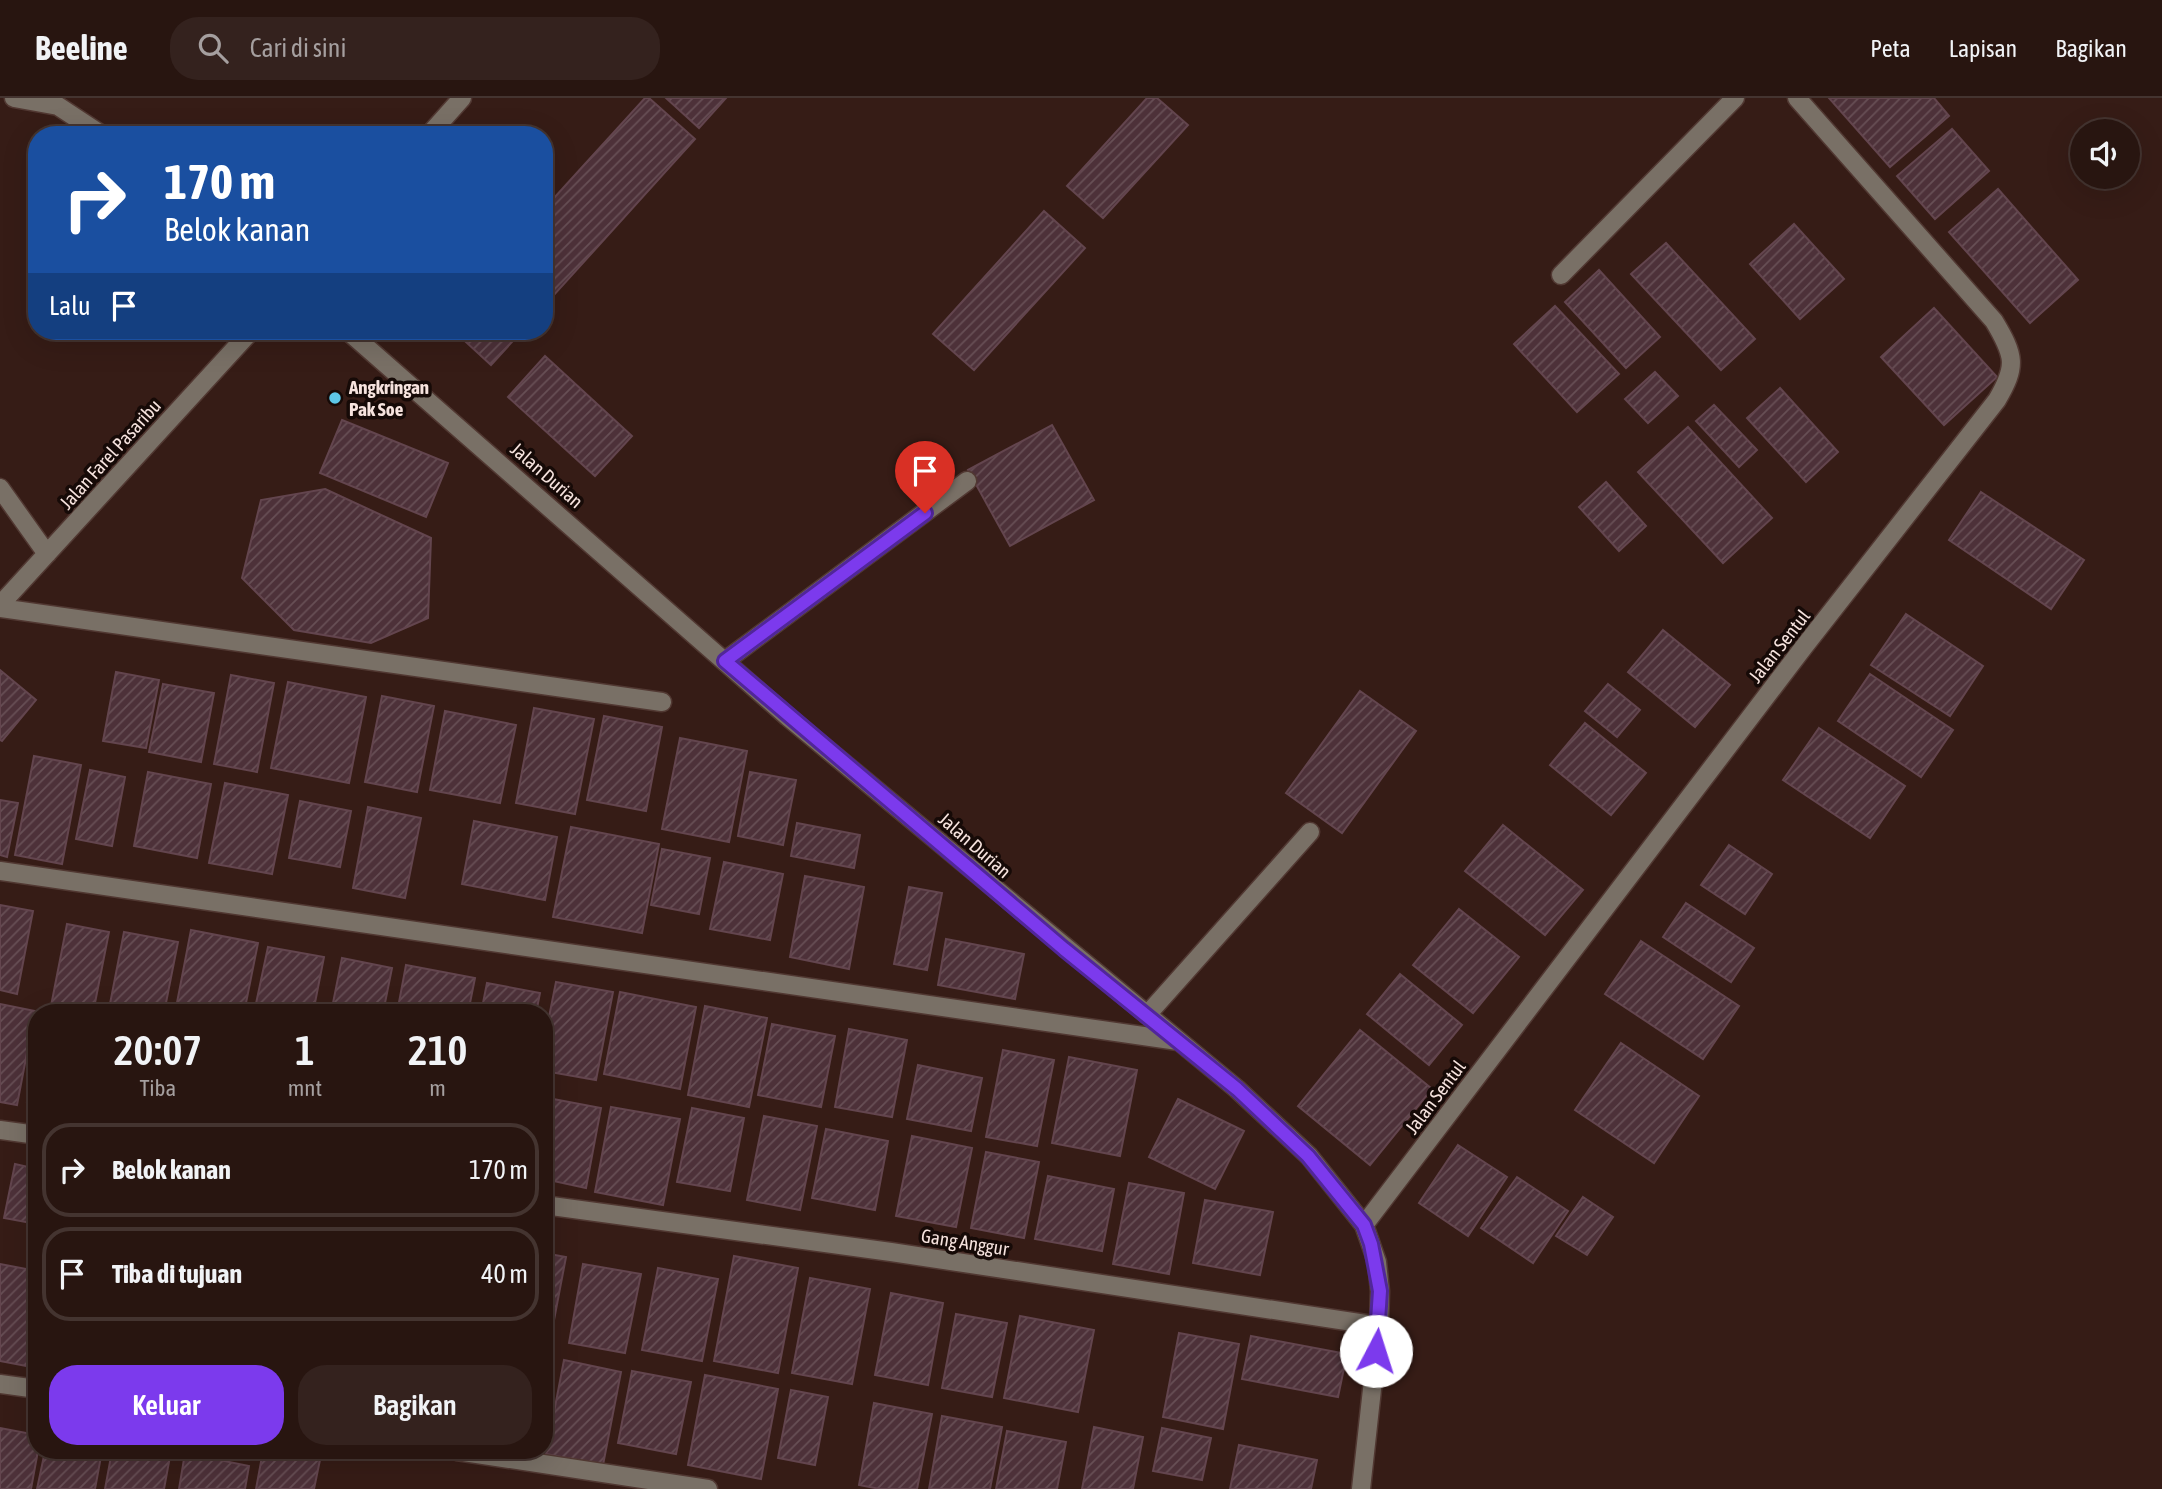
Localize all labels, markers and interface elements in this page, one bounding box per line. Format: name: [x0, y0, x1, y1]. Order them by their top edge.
search box: [170, 17, 660, 80]
text: Beeline: [35, 29, 128, 67]
icon: search: [194, 29, 232, 67]
text: Cari di sini: [250, 33, 346, 63]
text: Peta: [1870, 35, 1911, 62]
text: Lapisan: [1949, 35, 2017, 62]
text: Bagikan: [2055, 35, 2127, 62]
map controls: [2070, 119, 2140, 189]
button: sound: [2070, 119, 2140, 189]
text: 170 m: [164, 153, 275, 209]
icon: right: [49, 154, 140, 245]
text: Belok kanan: [164, 211, 310, 248]
icon: arrive: [105, 287, 143, 325]
text: Lalu: [49, 291, 91, 321]
place label: Angkringan Pak Soe: [348, 376, 429, 420]
marker: Angkringan Pak Soe: [327, 390, 343, 406]
street label: Jalan Farel Pasaribu: [55, 395, 165, 513]
street label: Jalan Durian: [506, 438, 588, 512]
pin: [895, 441, 955, 513]
icon: arrive: [906, 452, 944, 490]
street label: Jalan Sentul: [1744, 605, 1814, 687]
street label: Jalan Durian: [934, 808, 1016, 882]
text: 20:07: [114, 1026, 202, 1074]
text: 1: [295, 1026, 315, 1074]
text: 210: [408, 1026, 467, 1074]
street label: Jalan Sentul: [1400, 1056, 1470, 1138]
text: Tiba: [140, 1075, 176, 1101]
text: mnt: [288, 1075, 322, 1101]
text: m: [429, 1075, 446, 1101]
icon: right: [53, 1151, 91, 1189]
text: Belok kanan: [112, 1155, 231, 1185]
text: 170 m: [469, 1155, 528, 1185]
street label: Gang Anggur: [920, 1224, 1011, 1260]
icon: arrive: [53, 1255, 91, 1293]
text: Tiba di tujuan: [112, 1259, 242, 1289]
text: 40 m: [481, 1259, 528, 1289]
position arrow: [1339, 1314, 1413, 1388]
button: Keluar: [49, 1365, 284, 1445]
button: Bagikan: [298, 1365, 532, 1445]

